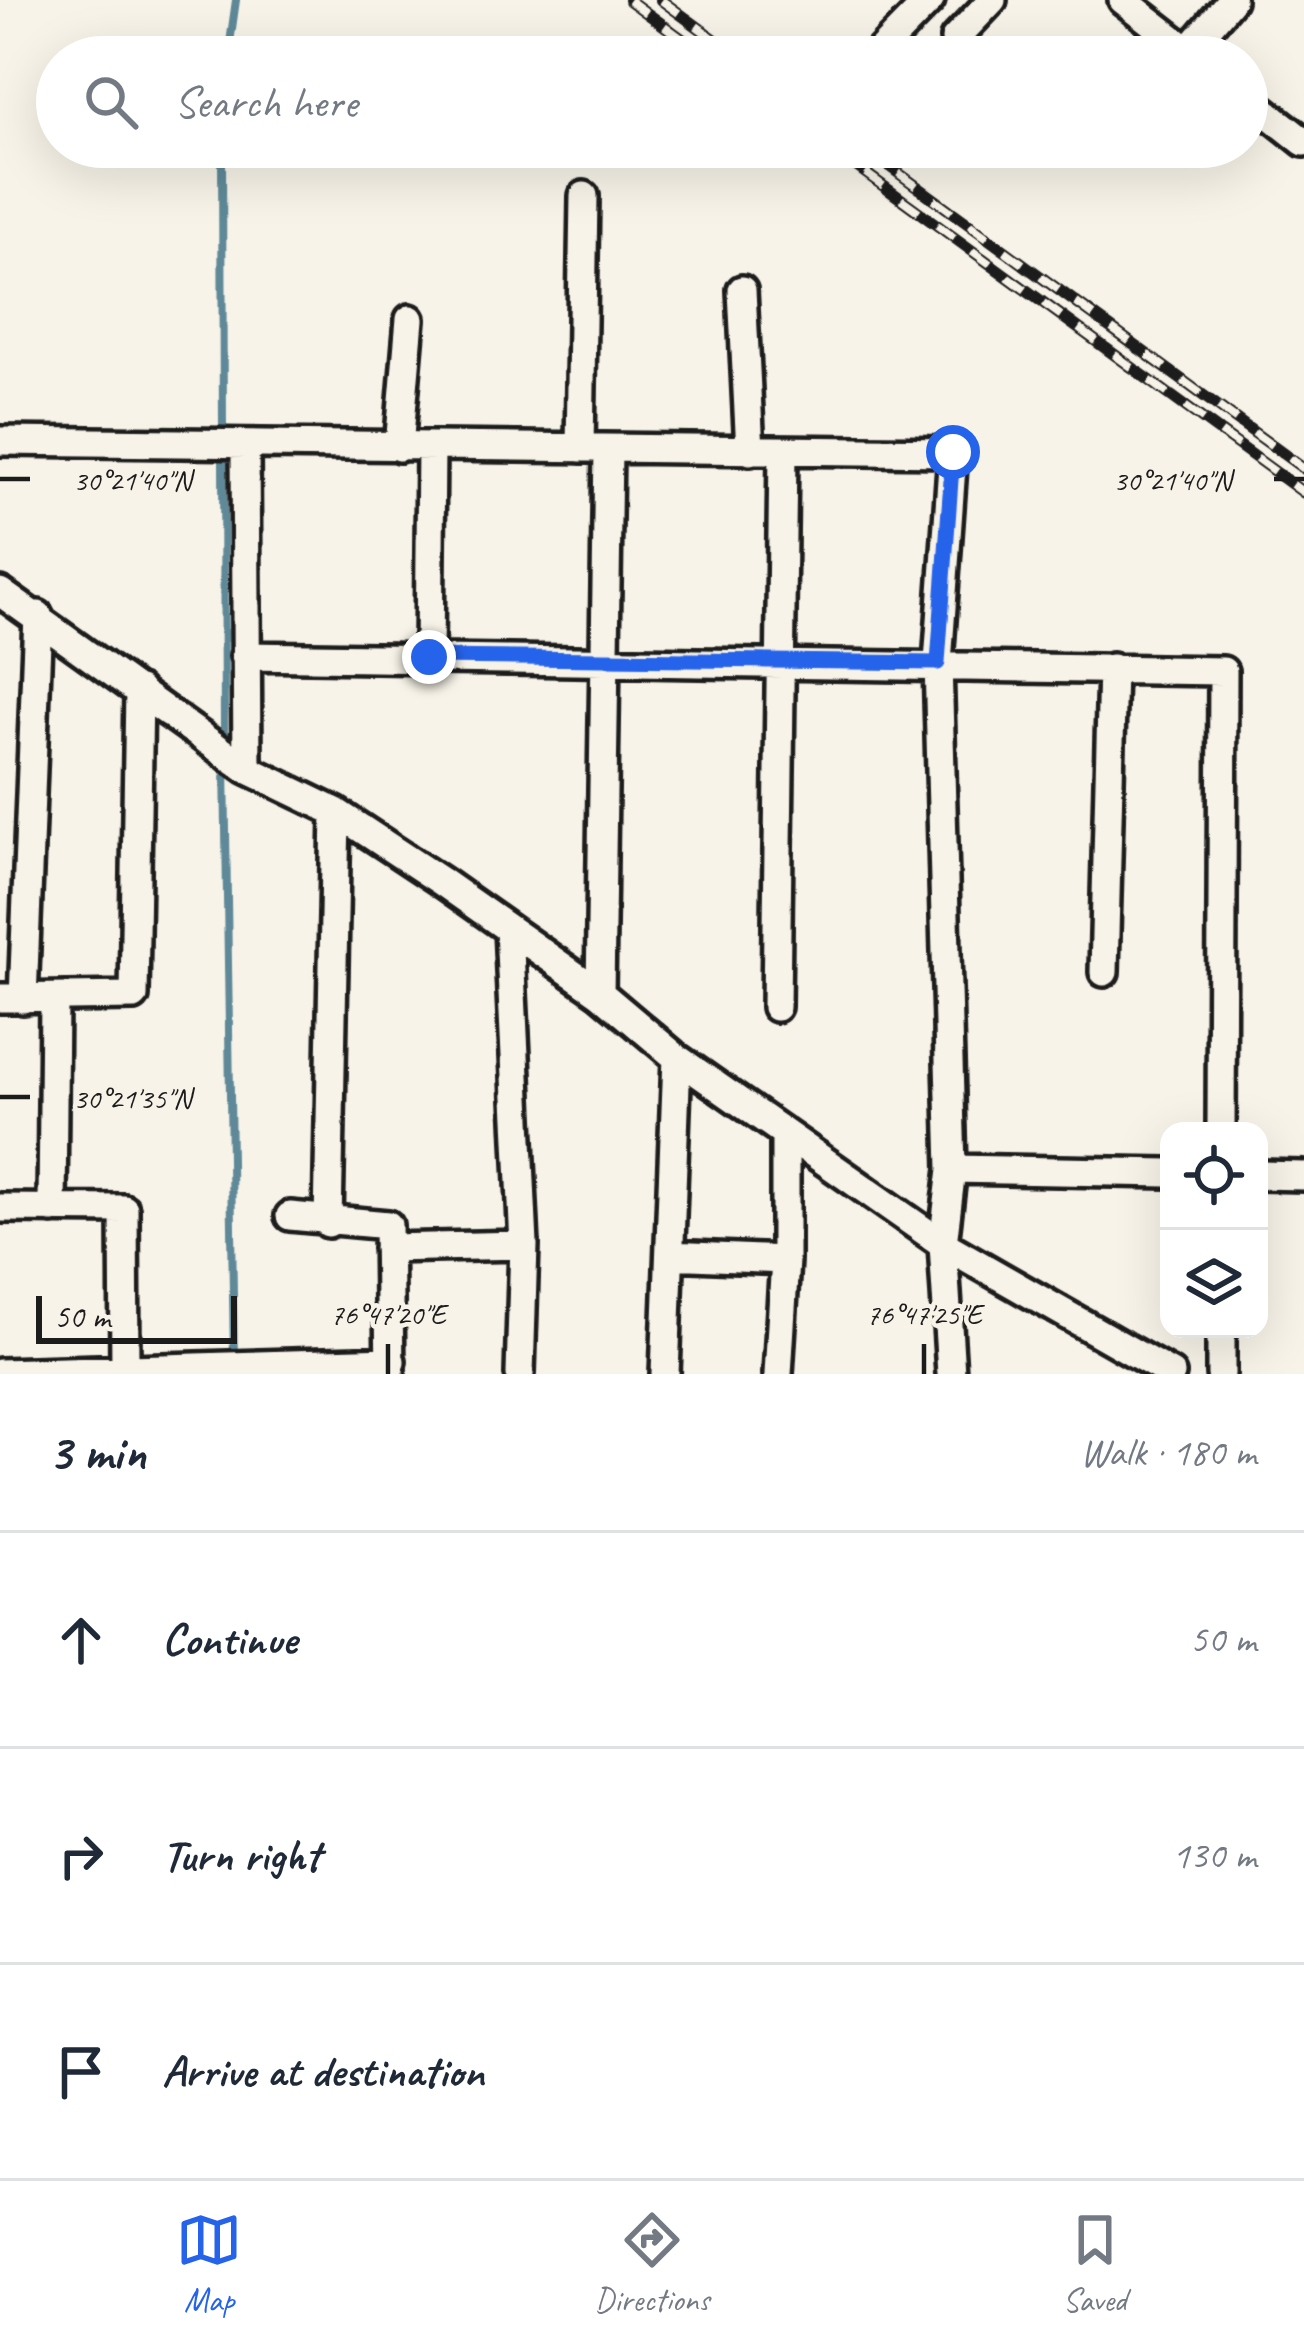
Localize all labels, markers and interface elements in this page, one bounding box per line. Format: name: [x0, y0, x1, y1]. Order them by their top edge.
search box: [36, 36, 1268, 168]
icon: search: [78, 69, 144, 135]
text: Search here: [174, 74, 357, 131]
route start: [926, 425, 980, 479]
text: 30°21'40"N: [73, 461, 196, 499]
text: 30°21'40"N: [1113, 461, 1236, 499]
route end: [402, 630, 456, 684]
text: 30°21'35"N: [73, 1079, 196, 1117]
map controls: [1160, 1122, 1268, 1338]
button: locate: [1160, 1122, 1268, 1230]
button: layers: [1160, 1230, 1268, 1338]
scale bar: [36, 1290, 237, 1343]
text: 76°47'20"E: [330, 1295, 450, 1333]
text: 76°47'25"E: [866, 1295, 986, 1333]
text: 50 m: [54, 1296, 110, 1338]
text: 3 min: [48, 1420, 146, 1484]
text: Walk · 180 m: [1080, 1428, 1256, 1477]
icon: ahead: [48, 1607, 114, 1673]
text: Continue: [162, 1611, 296, 1668]
text: 50 m: [1190, 1615, 1256, 1664]
icon: right: [48, 1823, 114, 1889]
text: Turn right: [162, 1827, 320, 1884]
text: 130 m: [1172, 1831, 1256, 1880]
icon: arrive: [48, 2039, 114, 2105]
text: Arrive at destination: [162, 2043, 484, 2100]
tab: Map: [176, 2207, 242, 2321]
tab: Directions: [595, 2207, 709, 2321]
tab: Saved: [1062, 2207, 1128, 2321]

